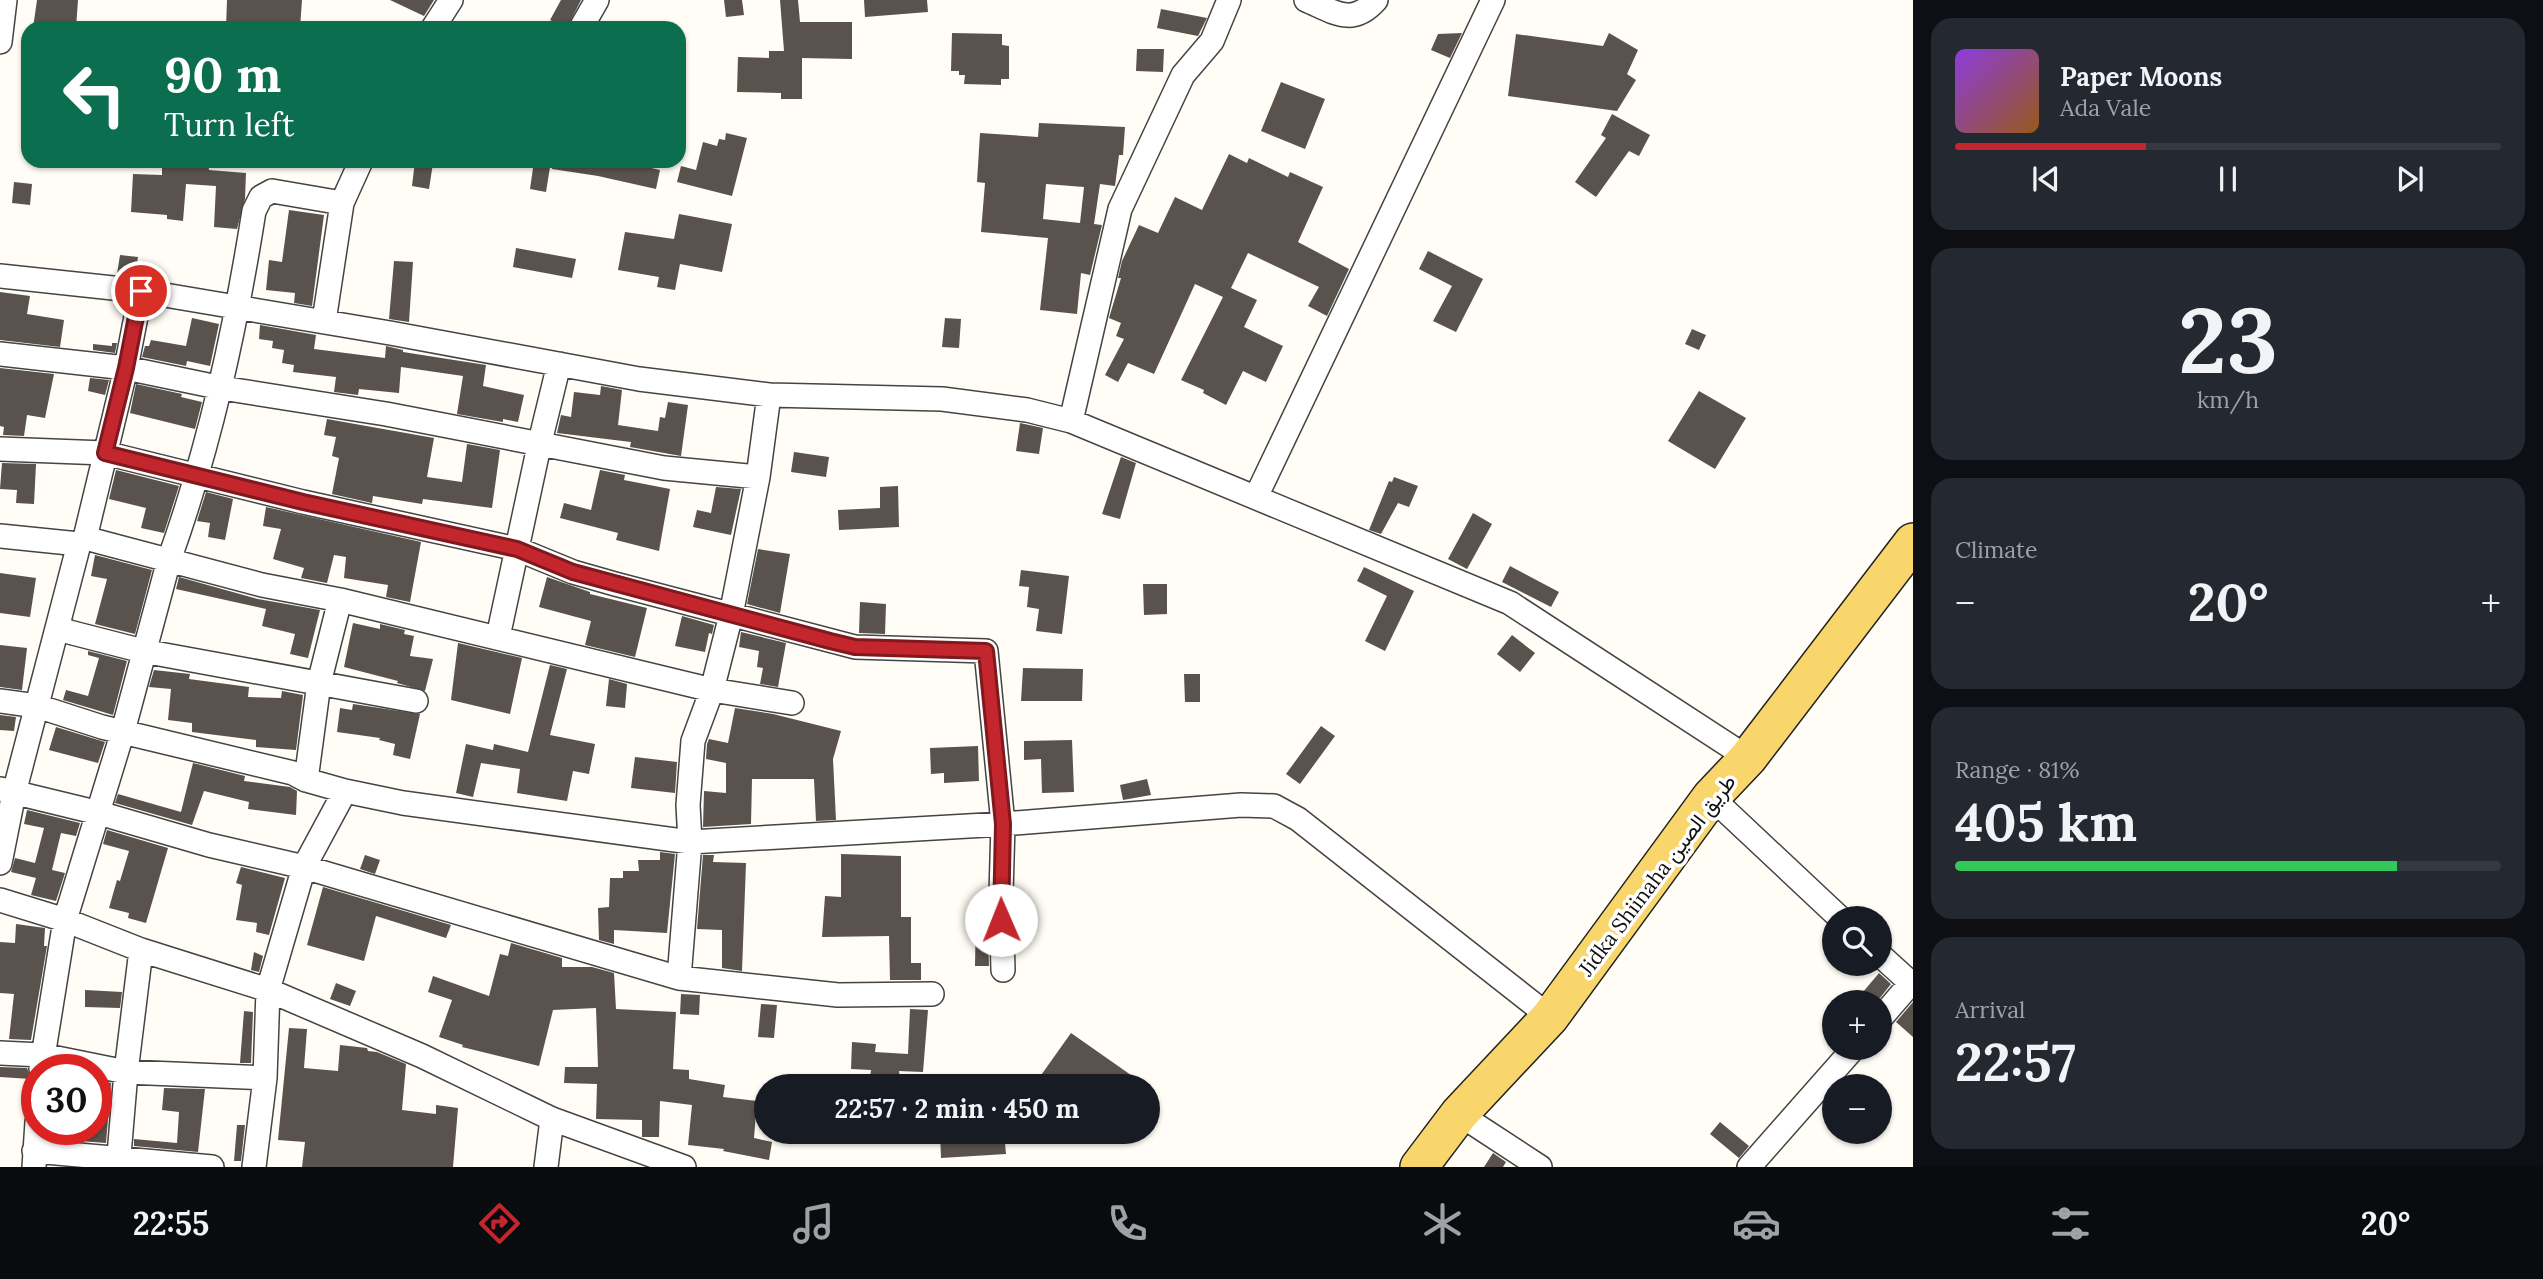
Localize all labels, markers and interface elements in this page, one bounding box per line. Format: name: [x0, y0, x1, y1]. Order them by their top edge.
text: 90 m: [164, 43, 281, 105]
icon: left: [49, 49, 140, 140]
text: Paper Moons: [2060, 60, 2222, 93]
text: Ada Vale: [2060, 93, 2151, 122]
text: Turn left: [164, 104, 294, 145]
icon: previous: [2027, 160, 2065, 198]
icon: pause: [2209, 160, 2247, 198]
icon: next: [2391, 160, 2429, 198]
pin: [111, 261, 171, 321]
icon: arrive: [122, 272, 160, 310]
text: 23: [2178, 281, 2278, 398]
text: km/h: [2197, 385, 2259, 414]
text: Climate: [1955, 535, 2037, 564]
text: 20°: [2188, 569, 2268, 635]
text: −: [1955, 579, 1975, 627]
text: +: [2481, 579, 2501, 627]
text: Range · 81%: [1955, 755, 2080, 784]
street label: Jidka Shiinaha طريق الصين: [1572, 769, 1742, 982]
text: 405 km: [1955, 789, 2137, 855]
position arrow: [964, 883, 1038, 957]
map controls: [1822, 906, 1892, 1144]
button: search: [1822, 906, 1892, 976]
button: +: [1822, 990, 1892, 1060]
text: Arrival: [1955, 995, 2025, 1024]
text: 22:57: [1955, 1029, 2076, 1095]
speed limit sign: 30: [21, 1054, 112, 1145]
button: −: [1822, 1074, 1892, 1144]
text: 22:57 · 2 min · 450 m: [835, 1092, 1079, 1125]
icon: directions: [475, 1199, 524, 1248]
icon: music: [789, 1199, 838, 1248]
icon: phone: [1103, 1199, 1152, 1248]
icon: climate: [1418, 1199, 1467, 1248]
icon: car: [1732, 1199, 1781, 1248]
icon: filters: [2046, 1199, 2095, 1248]
text: 22:55: [133, 1203, 209, 1244]
text: 20°: [2361, 1203, 2410, 1244]

